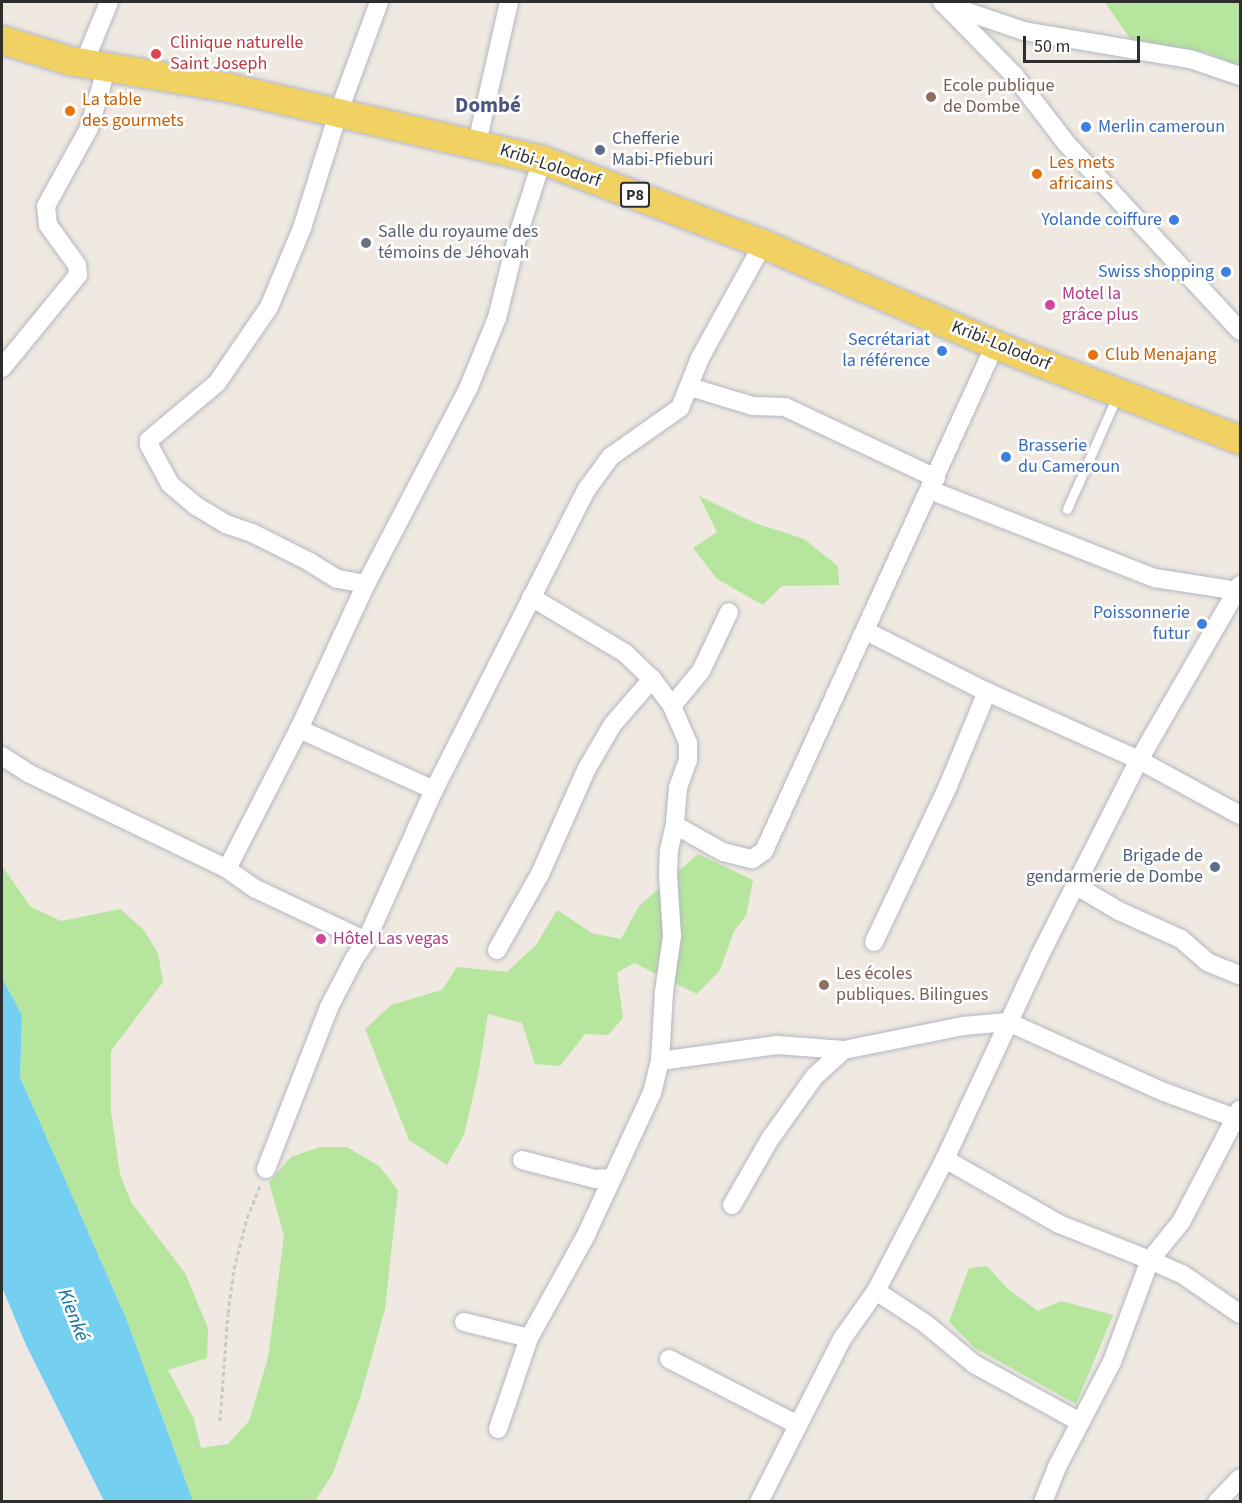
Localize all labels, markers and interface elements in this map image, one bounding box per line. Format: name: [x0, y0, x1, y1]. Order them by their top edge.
scale bar: [1026, 24, 1143, 62]
place label: Clinique naturelle Saint Joseph: [170, 33, 304, 76]
text: 50 m: [1034, 34, 1070, 59]
marker: Clinique naturelle Saint Joseph: [147, 45, 165, 63]
place label: Ecole publique de Dombe: [943, 76, 1054, 118]
place label: La table des gourmets: [82, 90, 184, 132]
marker: Ecole publique de Dombe: [924, 90, 938, 104]
district label: Dombé: [455, 92, 521, 118]
marker: La table des gourmets: [63, 104, 77, 118]
place label: Merlin cameroun: [1098, 116, 1225, 138]
marker: Merlin cameroun: [1079, 120, 1093, 134]
place label: Chefferie Mabi-Pfieburi: [612, 129, 713, 172]
street label: Kribi-Lolodorf: [497, 140, 603, 192]
marker: Chefferie Mabi-Pfieburi: [593, 143, 607, 157]
place label: Les mets africains: [1049, 153, 1115, 195]
marker: Les mets africains: [1030, 167, 1044, 181]
road number: P8: [620, 182, 650, 208]
place label: Yolande coiffure: [1041, 209, 1162, 231]
marker: Yolande coiffure: [1167, 213, 1181, 227]
place label: Salle du royaume des témoins de Jéhovah: [378, 222, 538, 264]
marker: Salle du royaume des témoins de Jéhovah: [359, 236, 373, 250]
place label: Swiss shopping: [1098, 261, 1214, 283]
marker: Swiss shopping: [1219, 265, 1233, 279]
place label: Motel la grâce plus: [1062, 284, 1138, 326]
marker: Motel la grâce plus: [1043, 298, 1057, 312]
street label: Kribi-Lolodorf: [948, 316, 1054, 376]
place label: Secrétariat la référence: [842, 330, 930, 372]
marker: Secrétariat la référence: [935, 344, 949, 358]
place label: Club Menajang: [1105, 344, 1217, 366]
marker: Club Menajang: [1086, 348, 1100, 362]
place label: Brasserie du Cameroun: [1018, 436, 1120, 478]
marker: Brasserie du Cameroun: [999, 450, 1013, 464]
place label: Poissonnerie futur: [1093, 603, 1190, 646]
marker: Poissonnerie futur: [1195, 617, 1209, 631]
place label: Brigade de gendarmerie de Dombe: [1026, 846, 1203, 888]
marker: Brigade de gendarmerie de Dombe: [1208, 860, 1222, 874]
place label: Hôtel Las vegas: [333, 928, 449, 950]
marker: Hôtel Las vegas: [314, 932, 328, 946]
place label: Les écoles publiques. Bilingues: [836, 964, 988, 1006]
marker: Les écoles publiques. Bilingues: [817, 978, 831, 992]
water label: Kienké: [52, 1285, 94, 1345]

